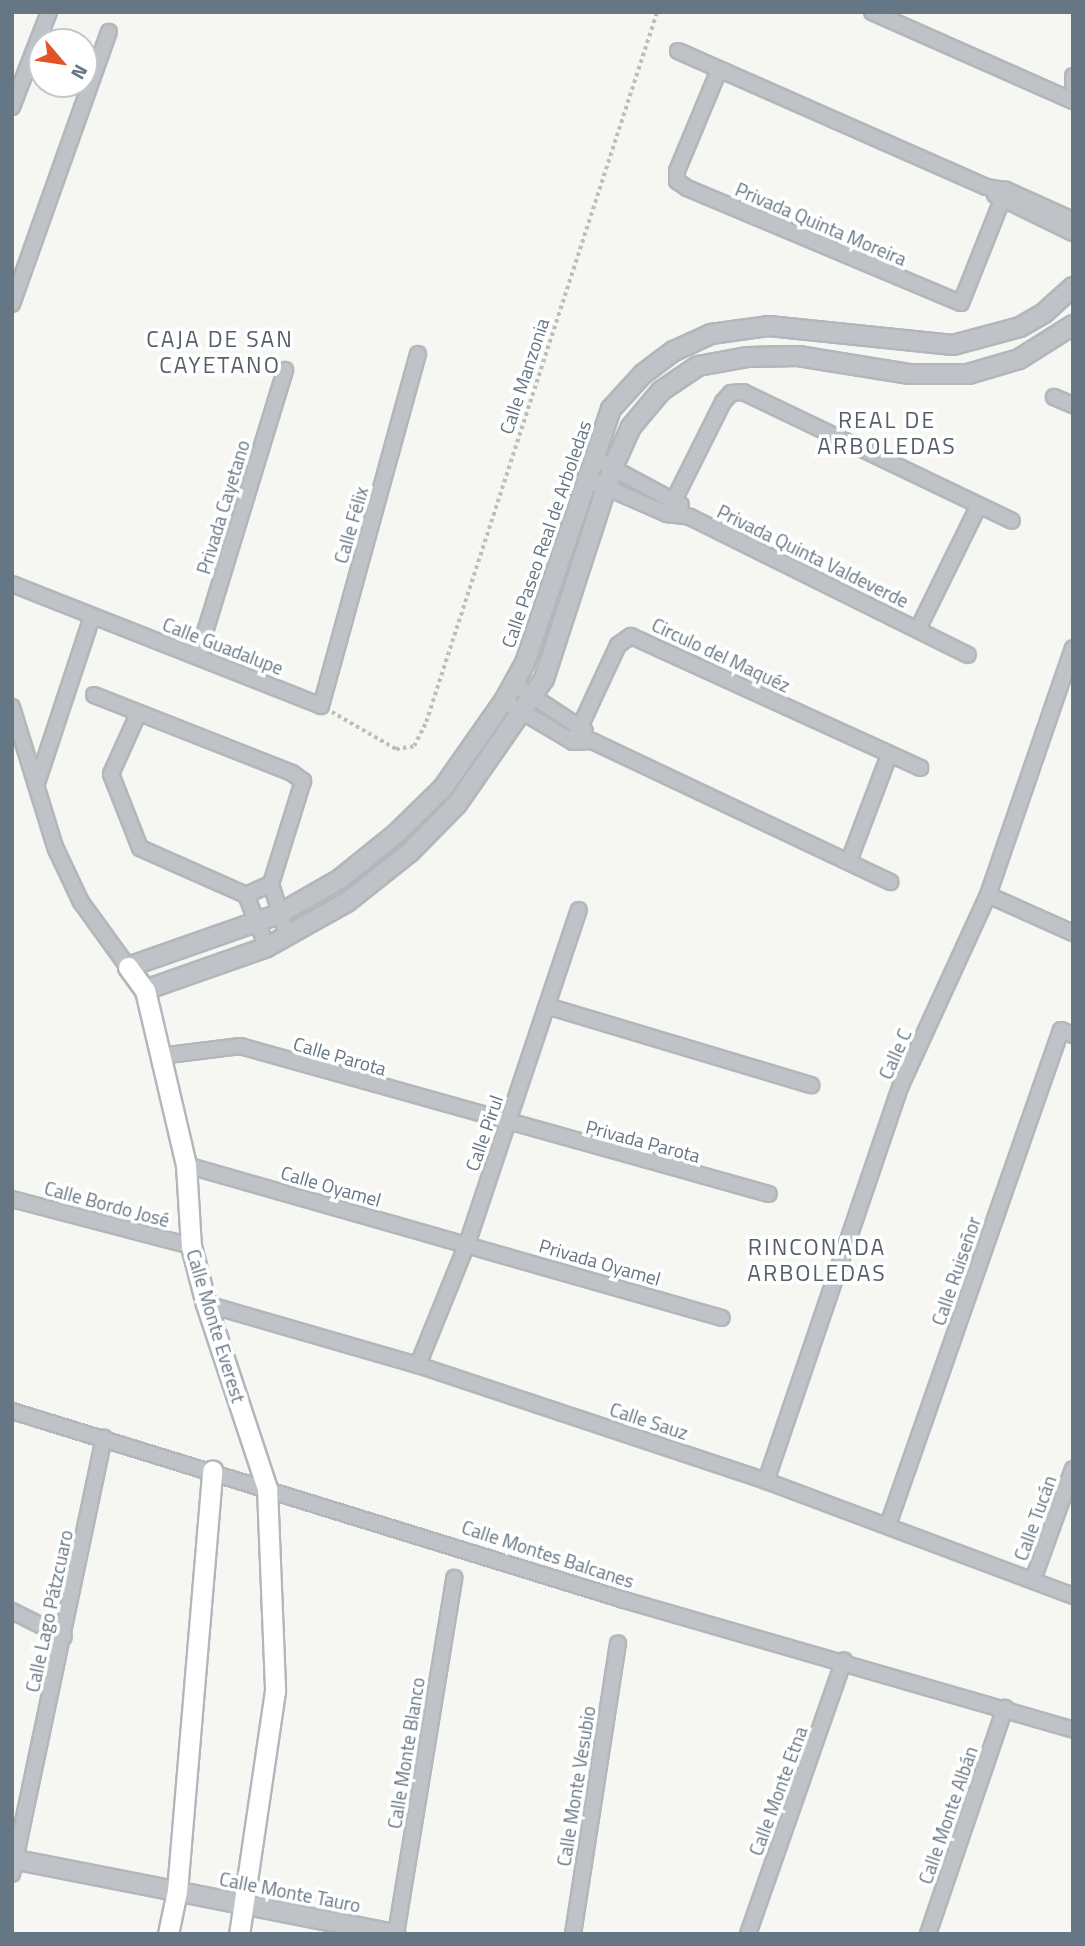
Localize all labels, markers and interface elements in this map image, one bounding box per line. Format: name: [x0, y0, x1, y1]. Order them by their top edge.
north arrow: [28, 28, 98, 98]
text: N: [64, 60, 96, 85]
street label: Privada Quinta Moreira: [732, 178, 910, 270]
street label: Calle Manzonia: [495, 315, 553, 437]
district label: CAJA DE SAN CAYETANO: [148, 325, 292, 379]
district label: REAL DE ARBOLEDAS: [818, 406, 956, 460]
street label: Calle Paseo Real de Arboledas: [496, 417, 596, 651]
street label: Privada Cayetano: [192, 437, 254, 577]
street label: Calle Félix: [329, 484, 373, 566]
street label: Privada Quinta Valdeverde: [714, 500, 912, 612]
street label: Calle Guadalupe: [159, 613, 287, 679]
street label: Circulo del Maquéz: [648, 613, 794, 697]
street label: Calle C: [874, 1025, 916, 1083]
street label: Calle Parota: [291, 1032, 389, 1080]
street label: Calle Pirul: [460, 1092, 508, 1174]
street label: Privada Parota: [583, 1115, 703, 1167]
street label: Calle Oyamel: [278, 1161, 384, 1211]
street label: Calle Bordo José: [42, 1176, 172, 1232]
street label: Calle Ruiseñor: [927, 1214, 985, 1328]
district label: RINCONADA ARBOLEDAS: [748, 1233, 886, 1287]
street label: Privada Oyamel: [537, 1234, 663, 1290]
street label: Calle Monte Everest: [182, 1247, 250, 1405]
street label: Calle Sauz: [607, 1398, 691, 1444]
street label: Calle Tucán: [1009, 1472, 1061, 1564]
street label: Calle Montes Balcanes: [459, 1515, 637, 1593]
street label: Calle Lago Pátzcuaro: [21, 1528, 77, 1694]
street label: Calle Monte Blanco: [383, 1676, 429, 1830]
street label: Calle Monte Vesubio: [552, 1704, 600, 1868]
street label: Calle Monte Etna: [744, 1723, 812, 1859]
street label: Calle Monte Albán: [914, 1743, 982, 1887]
street label: Calle Monte Tauro: [218, 1867, 362, 1917]

